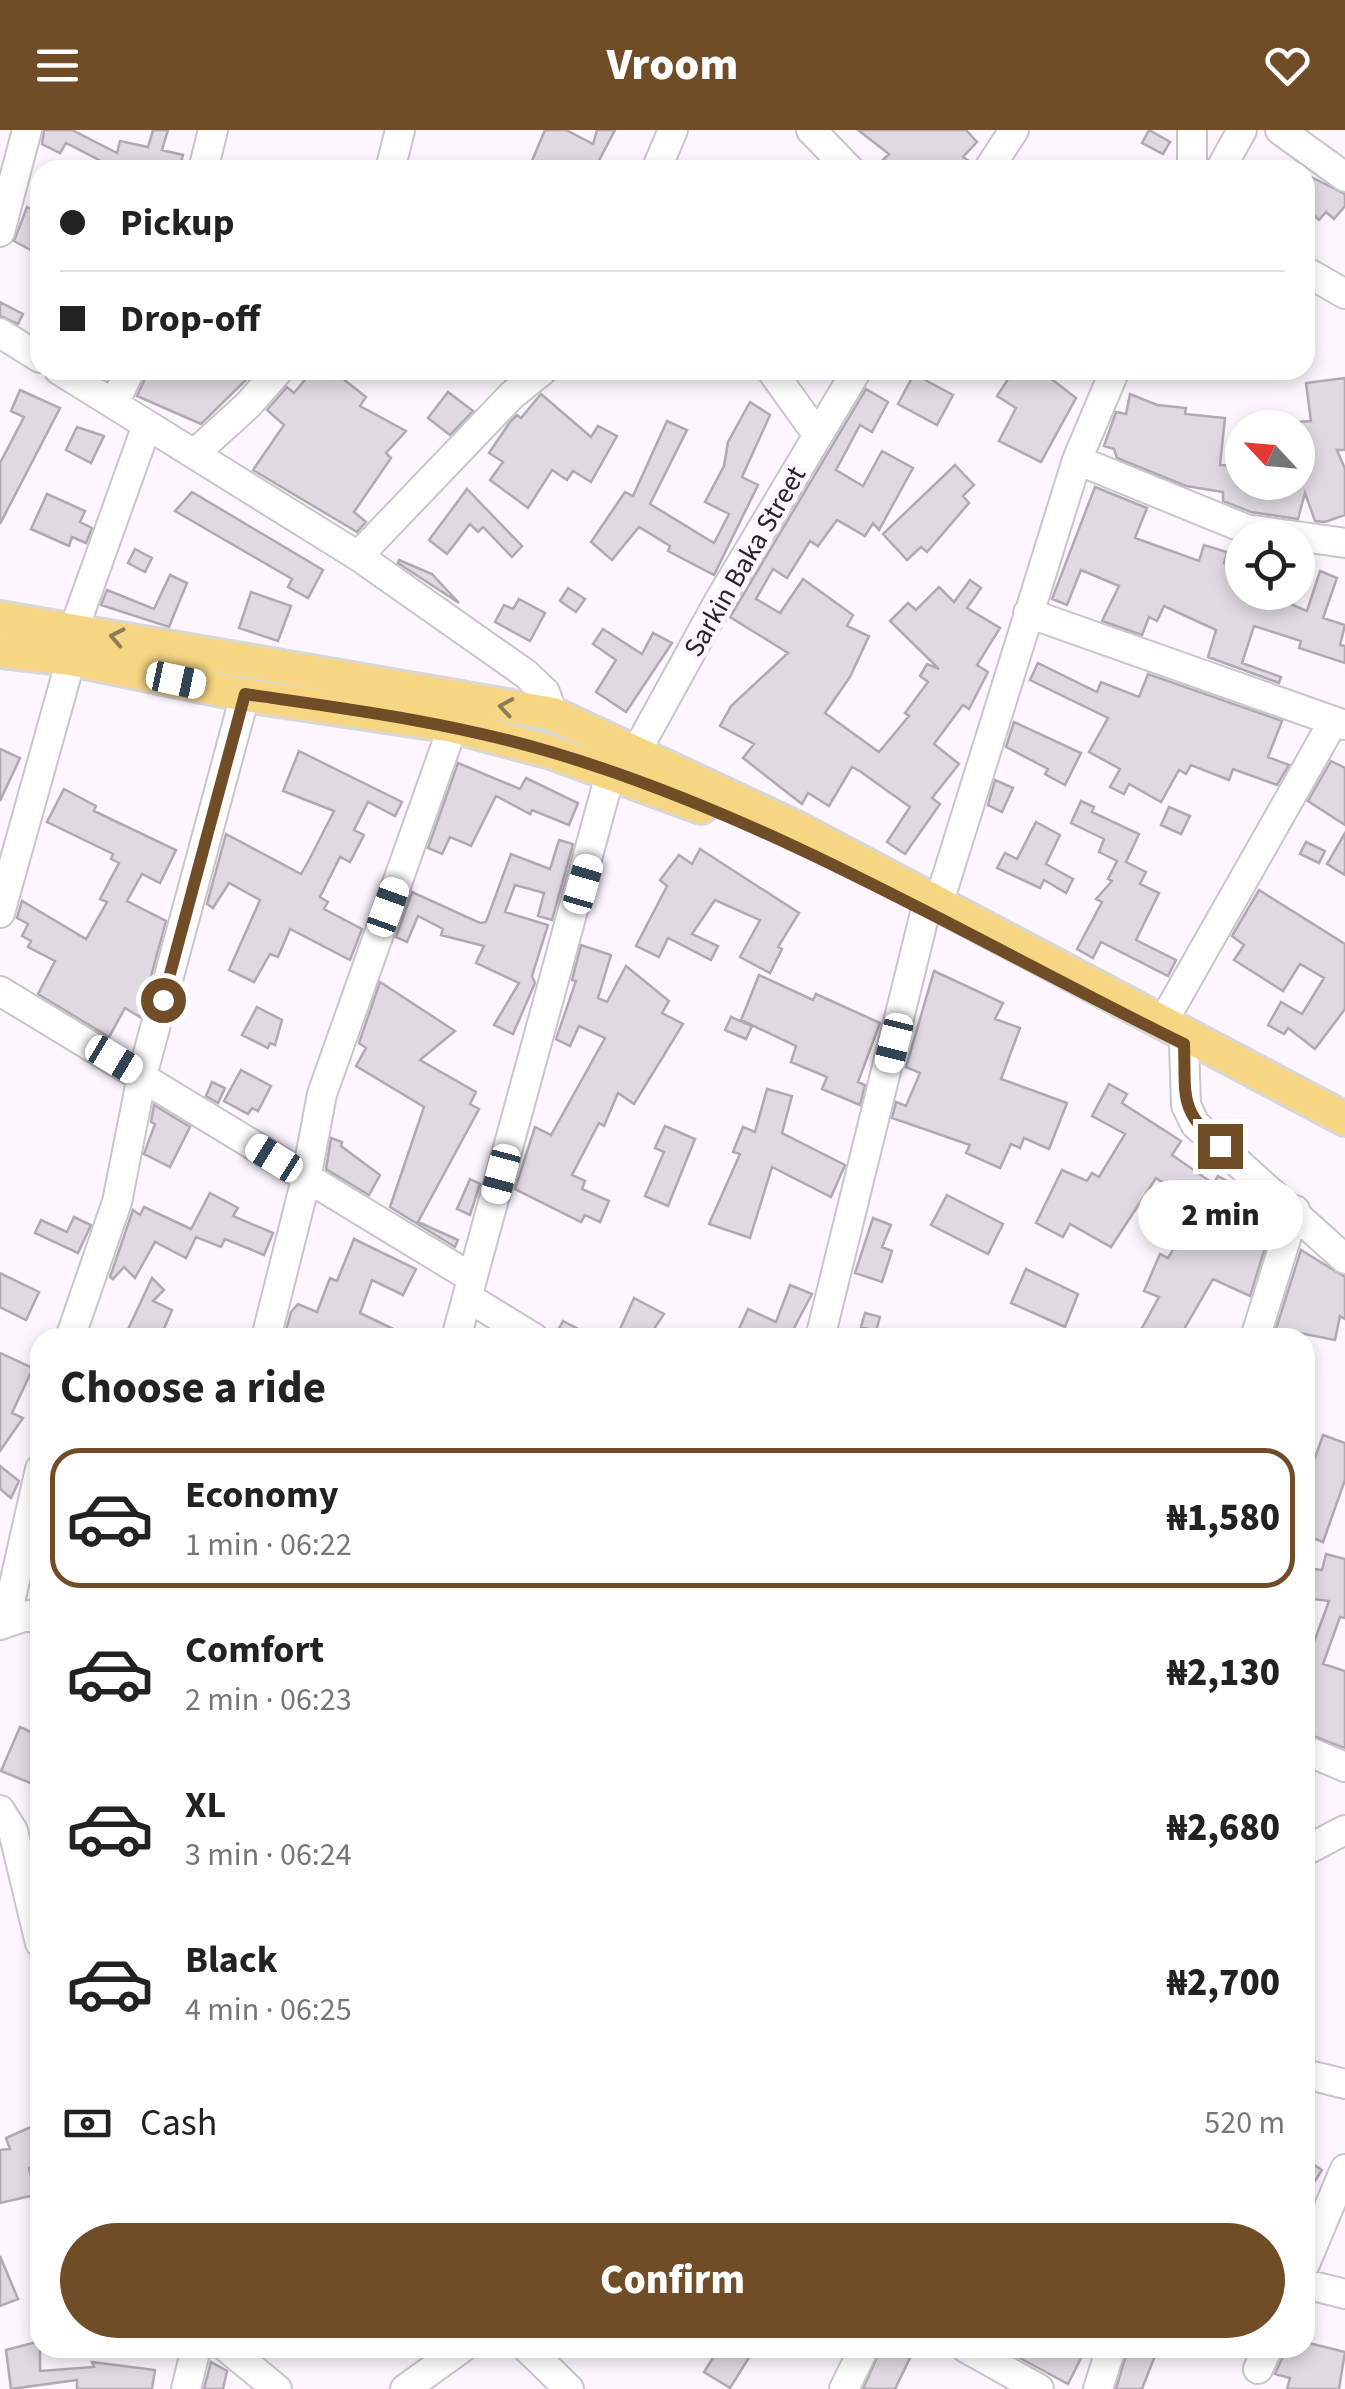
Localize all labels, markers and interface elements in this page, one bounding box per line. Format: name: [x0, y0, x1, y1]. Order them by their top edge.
text: Vroom: [607, 33, 738, 97]
icon: menu: [30, 38, 85, 93]
icon: heart: [1260, 38, 1315, 93]
text: Pickup: [120, 196, 234, 250]
text: Drop-off: [120, 292, 260, 346]
north arrow: [1225, 410, 1315, 500]
map controls: [1225, 410, 1315, 610]
street label: Sarkin Baka Street: [674, 458, 816, 664]
button: locate: [1225, 520, 1315, 610]
one-way arrow: [109, 627, 126, 648]
car: [144, 659, 208, 701]
one-way arrow: [497, 697, 514, 718]
car: [560, 851, 606, 917]
car: [364, 874, 412, 940]
route start: [141, 978, 186, 1023]
car: [872, 1010, 916, 1076]
car: [81, 1031, 147, 1087]
route end: [1198, 1124, 1243, 1169]
car: [241, 1129, 307, 1187]
car: [479, 1141, 523, 1207]
callout: 2 min: [1138, 1181, 1302, 1251]
text: 2 min: [1181, 1192, 1260, 1238]
text: Choose a ride: [60, 1356, 326, 1420]
text: Economy: [185, 1468, 338, 1522]
icon: car: [65, 1473, 155, 1563]
text: ₦1,580: [1167, 1491, 1280, 1545]
text: 1 min · 06:22: [185, 1522, 352, 1568]
text: Comfort: [185, 1623, 324, 1677]
icon: car: [65, 1628, 155, 1718]
text: ₦2,130: [1167, 1646, 1280, 1700]
text: 2 min · 06:23: [185, 1677, 352, 1723]
text: XL: [185, 1778, 226, 1832]
icon: car: [65, 1783, 155, 1873]
text: ₦2,680: [1167, 1801, 1280, 1855]
text: 3 min · 06:24: [185, 1832, 352, 1878]
text: Black: [185, 1933, 278, 1987]
icon: car: [65, 1938, 155, 2028]
text: ₦2,700: [1167, 1956, 1280, 2010]
text: 4 min · 06:25: [185, 1987, 352, 2033]
icon: cash: [60, 2096, 115, 2151]
text: Cash: [140, 2096, 217, 2150]
text: 520 m: [1204, 2100, 1285, 2146]
button: Confirm: [60, 2223, 1285, 2338]

